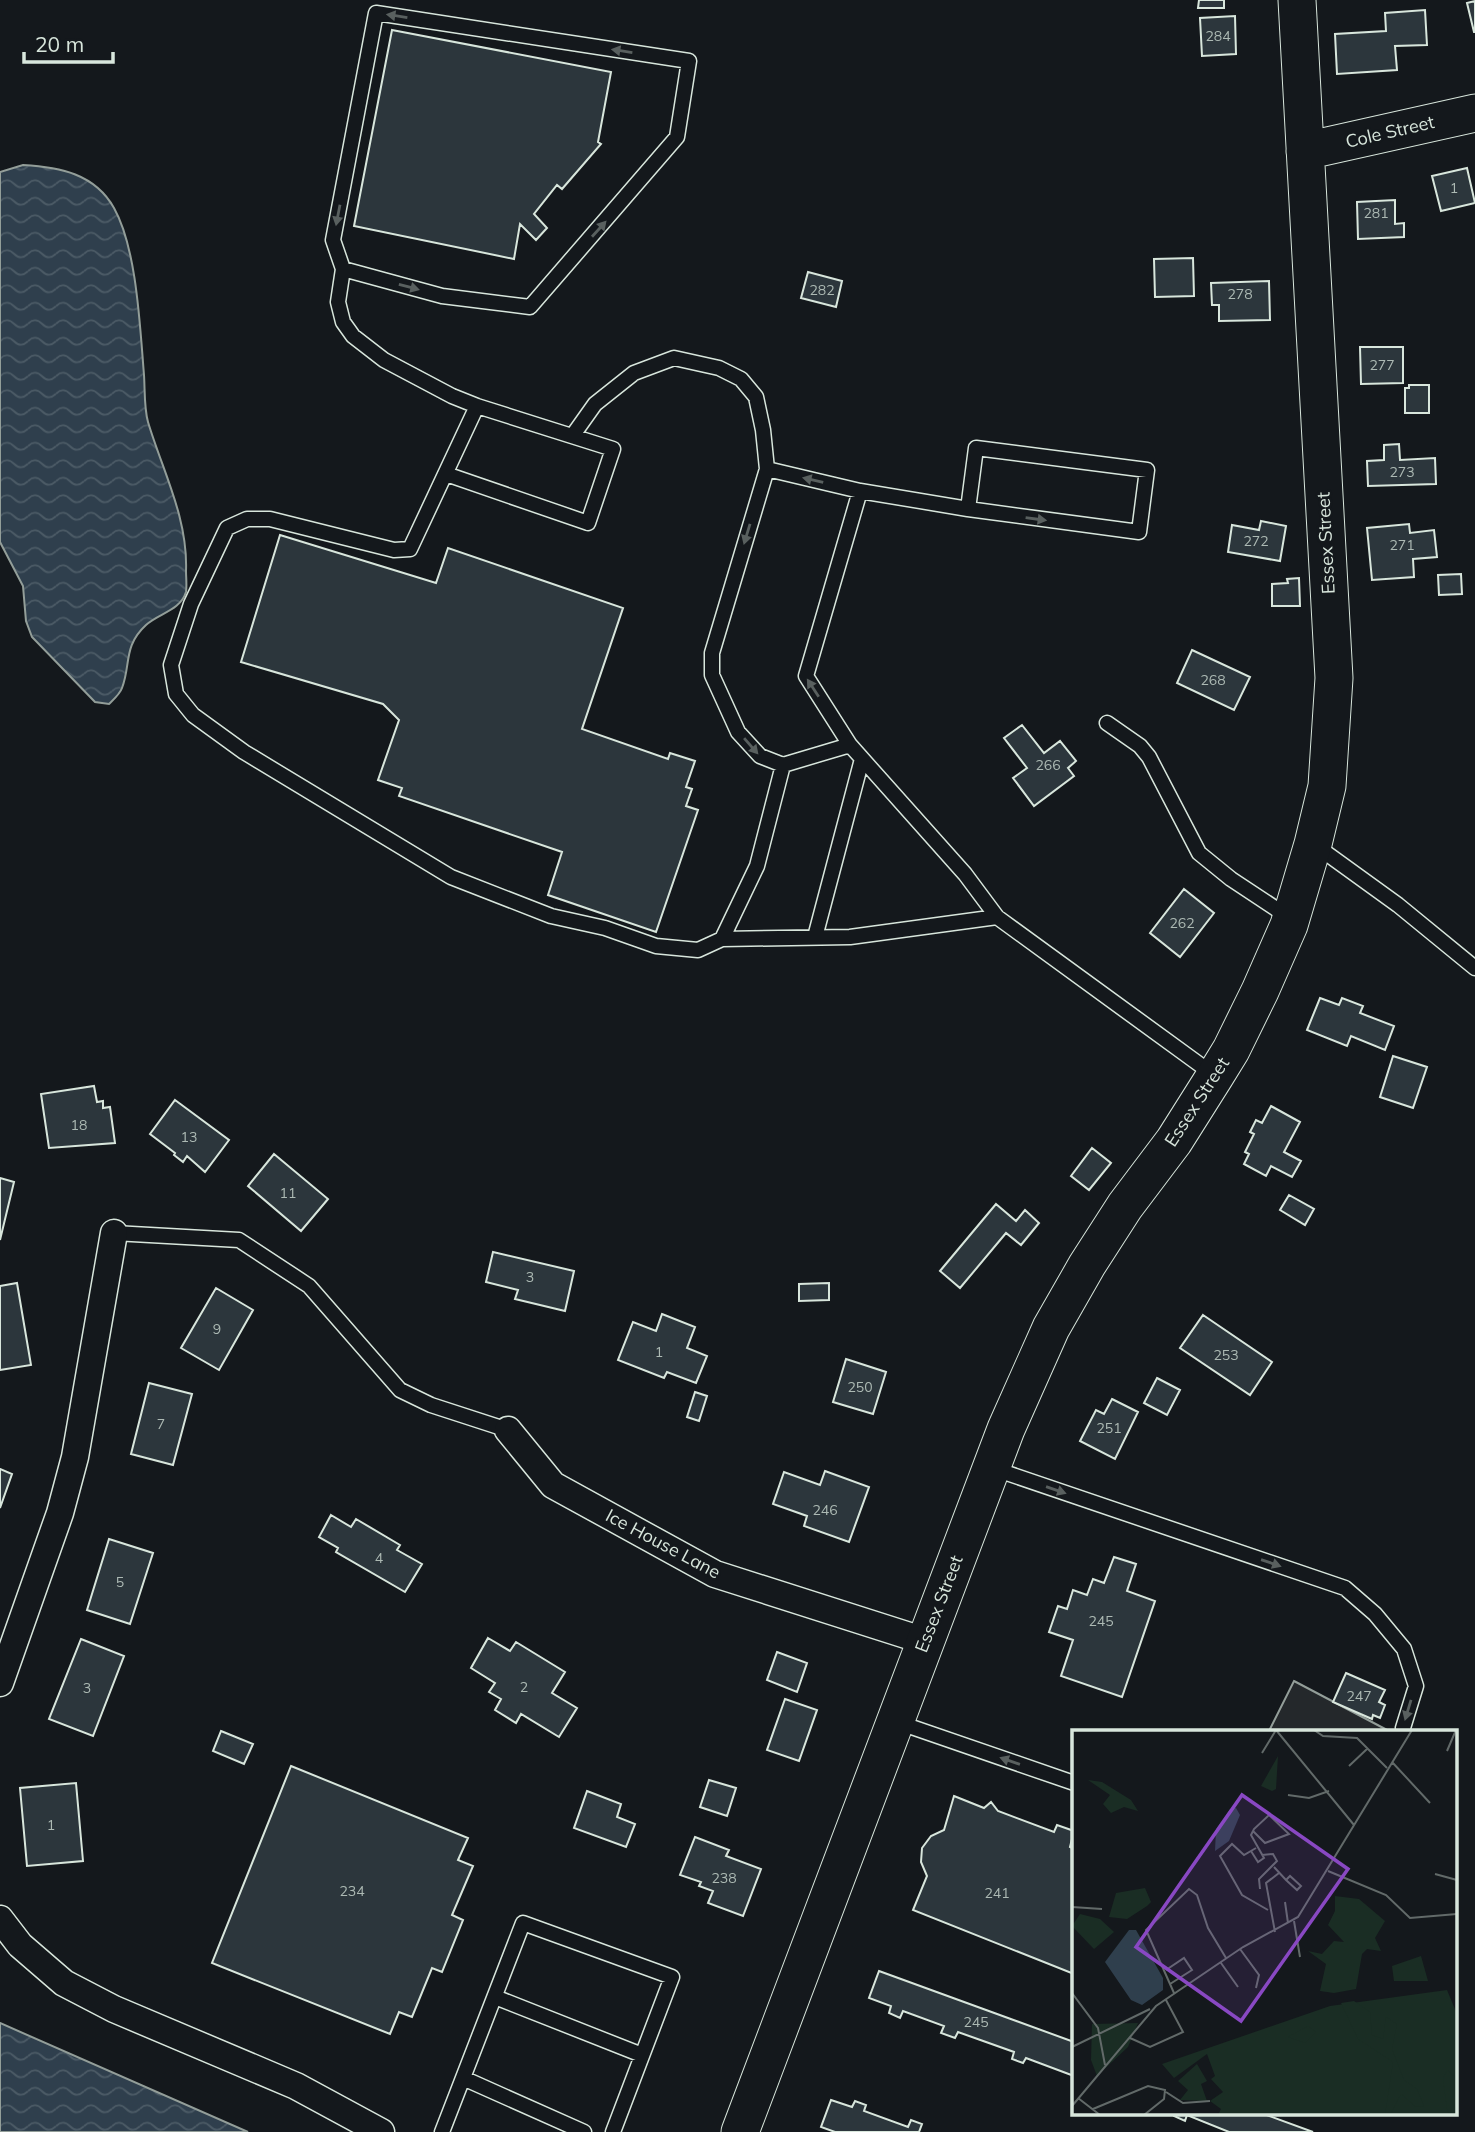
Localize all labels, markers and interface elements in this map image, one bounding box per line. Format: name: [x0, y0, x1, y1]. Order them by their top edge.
one-way arrow: [386, 10, 408, 21]
scale bar: [24, 21, 114, 65]
house number: 284: [1205, 27, 1231, 45]
text: 20 m: [35, 31, 84, 57]
one-way arrow: [610, 45, 632, 56]
street label: Cole Street: [1343, 110, 1437, 153]
house number: 1: [1450, 179, 1458, 197]
one-way arrow: [332, 204, 343, 226]
house number: 281: [1363, 204, 1389, 222]
one-way arrow: [591, 221, 607, 238]
house number: 282: [809, 281, 835, 299]
one-way arrow: [398, 282, 420, 293]
house number: 278: [1227, 285, 1253, 303]
house number: 277: [1369, 356, 1395, 374]
house number: 273: [1389, 463, 1415, 481]
one-way arrow: [802, 474, 824, 485]
street label: Essex Street: [1311, 491, 1340, 595]
one-way arrow: [1025, 513, 1047, 524]
one-way arrow: [742, 524, 752, 545]
house number: 272: [1243, 532, 1269, 550]
house number: 271: [1389, 536, 1415, 554]
house number: 268: [1200, 671, 1226, 689]
one-way arrow: [806, 679, 820, 697]
one-way arrow: [743, 737, 759, 755]
house number: 266: [1035, 756, 1061, 774]
house number: 262: [1169, 914, 1195, 932]
street label: Essex Street: [1159, 1053, 1234, 1151]
house number: 18: [71, 1116, 87, 1134]
house number: 13: [181, 1128, 197, 1146]
house number: 11: [280, 1184, 296, 1202]
house number: 3: [526, 1268, 534, 1286]
house number: 9: [213, 1320, 221, 1338]
house number: 1: [655, 1343, 663, 1361]
house number: 253: [1213, 1346, 1239, 1364]
house number: 250: [847, 1378, 873, 1396]
house number: 7: [157, 1415, 165, 1433]
house number: 251: [1096, 1419, 1122, 1437]
one-way arrow: [1045, 1485, 1066, 1496]
house number: 246: [812, 1501, 838, 1519]
street label: Ice House Lane: [602, 1504, 725, 1583]
house number: 4: [375, 1549, 384, 1567]
street label: Essex Street: [909, 1552, 968, 1656]
one-way arrow: [1261, 1558, 1282, 1569]
house number: 5: [116, 1573, 124, 1591]
house number: 245: [1088, 1612, 1114, 1630]
house number: 2: [520, 1678, 528, 1696]
house number: 3: [83, 1679, 91, 1697]
house number: 247: [1346, 1687, 1372, 1705]
one-way arrow: [1403, 1700, 1413, 1721]
inset map: [1072, 1730, 1458, 2114]
one-way arrow: [999, 1755, 1020, 1766]
house number: 1: [47, 1816, 55, 1834]
house number: 238: [711, 1869, 737, 1887]
house number: 234: [339, 1882, 365, 1900]
house number: 241: [984, 1884, 1010, 1902]
house number: 245: [963, 2013, 989, 2031]

